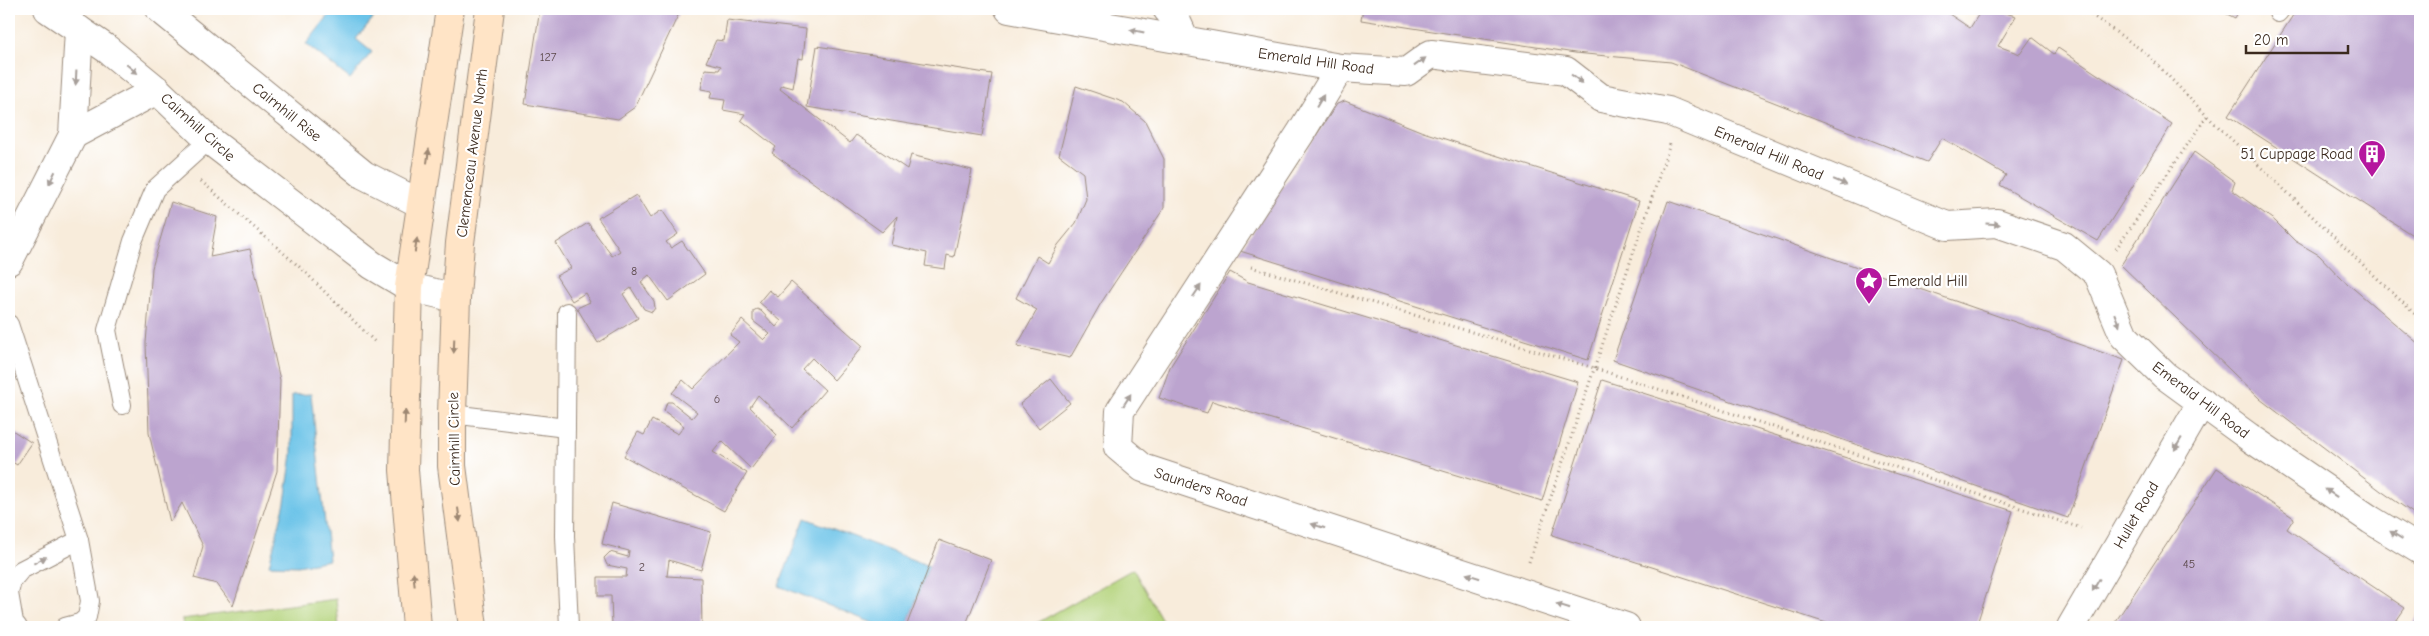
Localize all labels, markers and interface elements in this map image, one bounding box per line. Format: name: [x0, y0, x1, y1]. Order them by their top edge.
scale bar: [2246, 22, 2349, 54]
one-way arrow: [1128, 26, 1144, 34]
text: 20 m: [2254, 31, 2288, 49]
street label: Emerald Hill Road: [1257, 44, 1375, 78]
house number: 127: [540, 50, 557, 64]
one-way arrow: [1413, 57, 1427, 67]
one-way arrow: [125, 64, 138, 75]
street label: Clemenceau Avenue North: [453, 67, 491, 239]
one-way arrow: [72, 71, 80, 87]
one-way arrow: [1570, 74, 1584, 84]
street label: Cairnhill Rise: [249, 79, 326, 146]
street label: Cairnhill Circle: [157, 89, 239, 165]
one-way arrow: [1316, 94, 1325, 107]
street label: Emerald Hill Road: [1712, 122, 1826, 184]
building icon: 51 Cuppage Road: [2357, 139, 2387, 178]
place label: 51 Cuppage Road: [2241, 145, 2353, 163]
one-way arrow: [425, 148, 433, 164]
one-way arrow: [47, 171, 55, 185]
one-way arrow: [1833, 179, 1847, 187]
one-way arrow: [1986, 221, 2002, 229]
one-way arrow: [412, 237, 420, 253]
house number: 8: [631, 264, 637, 278]
place icon: Emerald Hill: [1854, 266, 1884, 305]
place label: Emerald Hill: [1888, 272, 1967, 290]
one-way arrow: [1192, 284, 1202, 298]
one-way arrow: [2113, 313, 2121, 328]
one-way arrow: [450, 339, 458, 355]
street label: Emerald Hill Road: [2149, 358, 2253, 442]
street label: Cairnhill Circle: [444, 391, 464, 486]
house number: 6: [714, 392, 720, 406]
one-way arrow: [1122, 394, 1131, 407]
one-way arrow: [401, 408, 409, 424]
one-way arrow: [2173, 438, 2182, 451]
street label: Saunders Road: [1152, 463, 1250, 511]
street label: Hullet Road: [2110, 478, 2162, 552]
one-way arrow: [2324, 488, 2338, 497]
one-way arrow: [455, 507, 463, 523]
one-way arrow: [1311, 521, 1326, 529]
one-way arrow: [2389, 530, 2402, 540]
one-way arrow: [33, 556, 48, 564]
house number: 45: [2183, 557, 2195, 571]
house number: 2: [639, 560, 645, 574]
one-way arrow: [410, 570, 418, 586]
one-way arrow: [1465, 572, 1480, 580]
one-way arrow: [2091, 578, 2100, 591]
one-way arrow: [1556, 602, 1571, 610]

